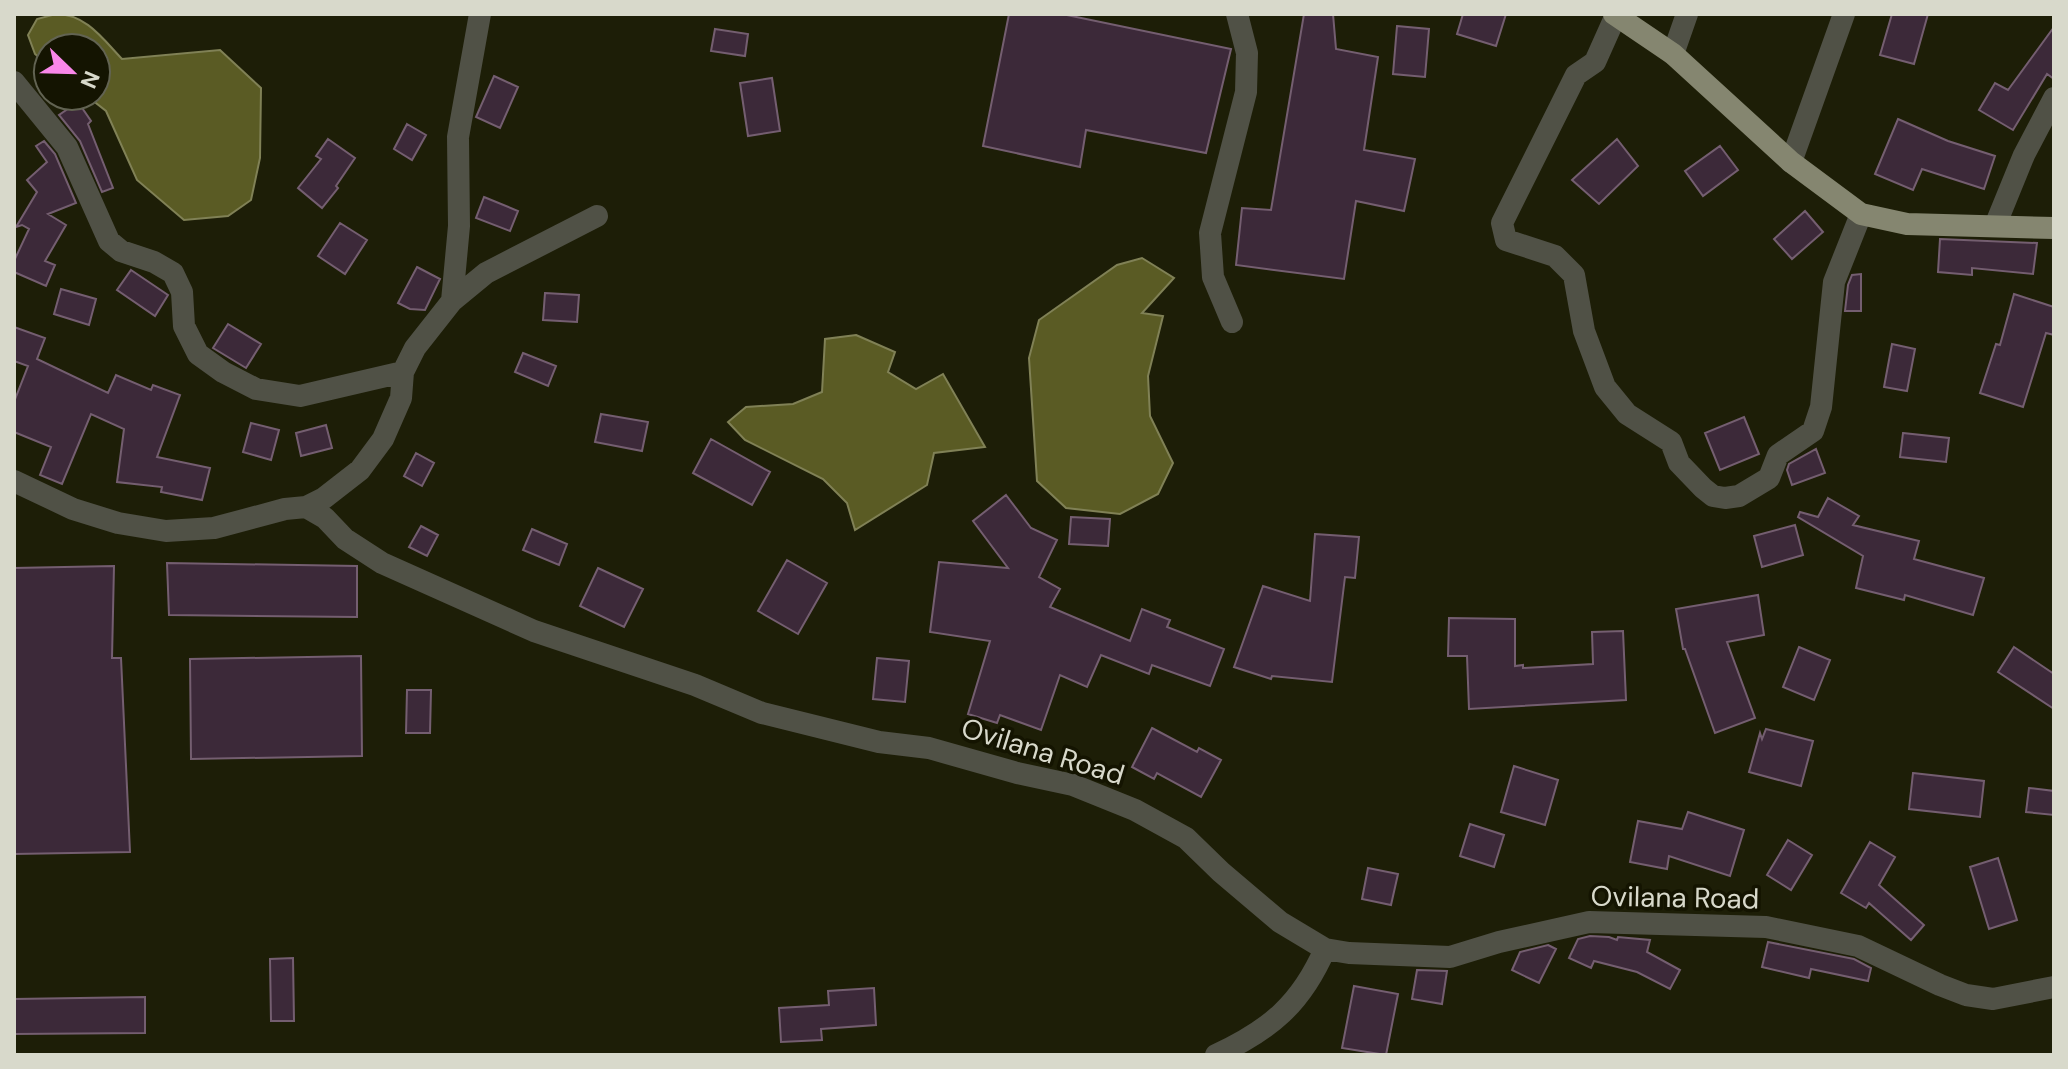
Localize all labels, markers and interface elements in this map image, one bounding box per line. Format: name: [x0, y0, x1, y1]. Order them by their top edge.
north arrow: [32, 32, 112, 112]
text: N: [73, 67, 106, 93]
street label: Ovilana Road: [957, 709, 1129, 794]
street label: Ovilana Road: [1590, 878, 1760, 917]

